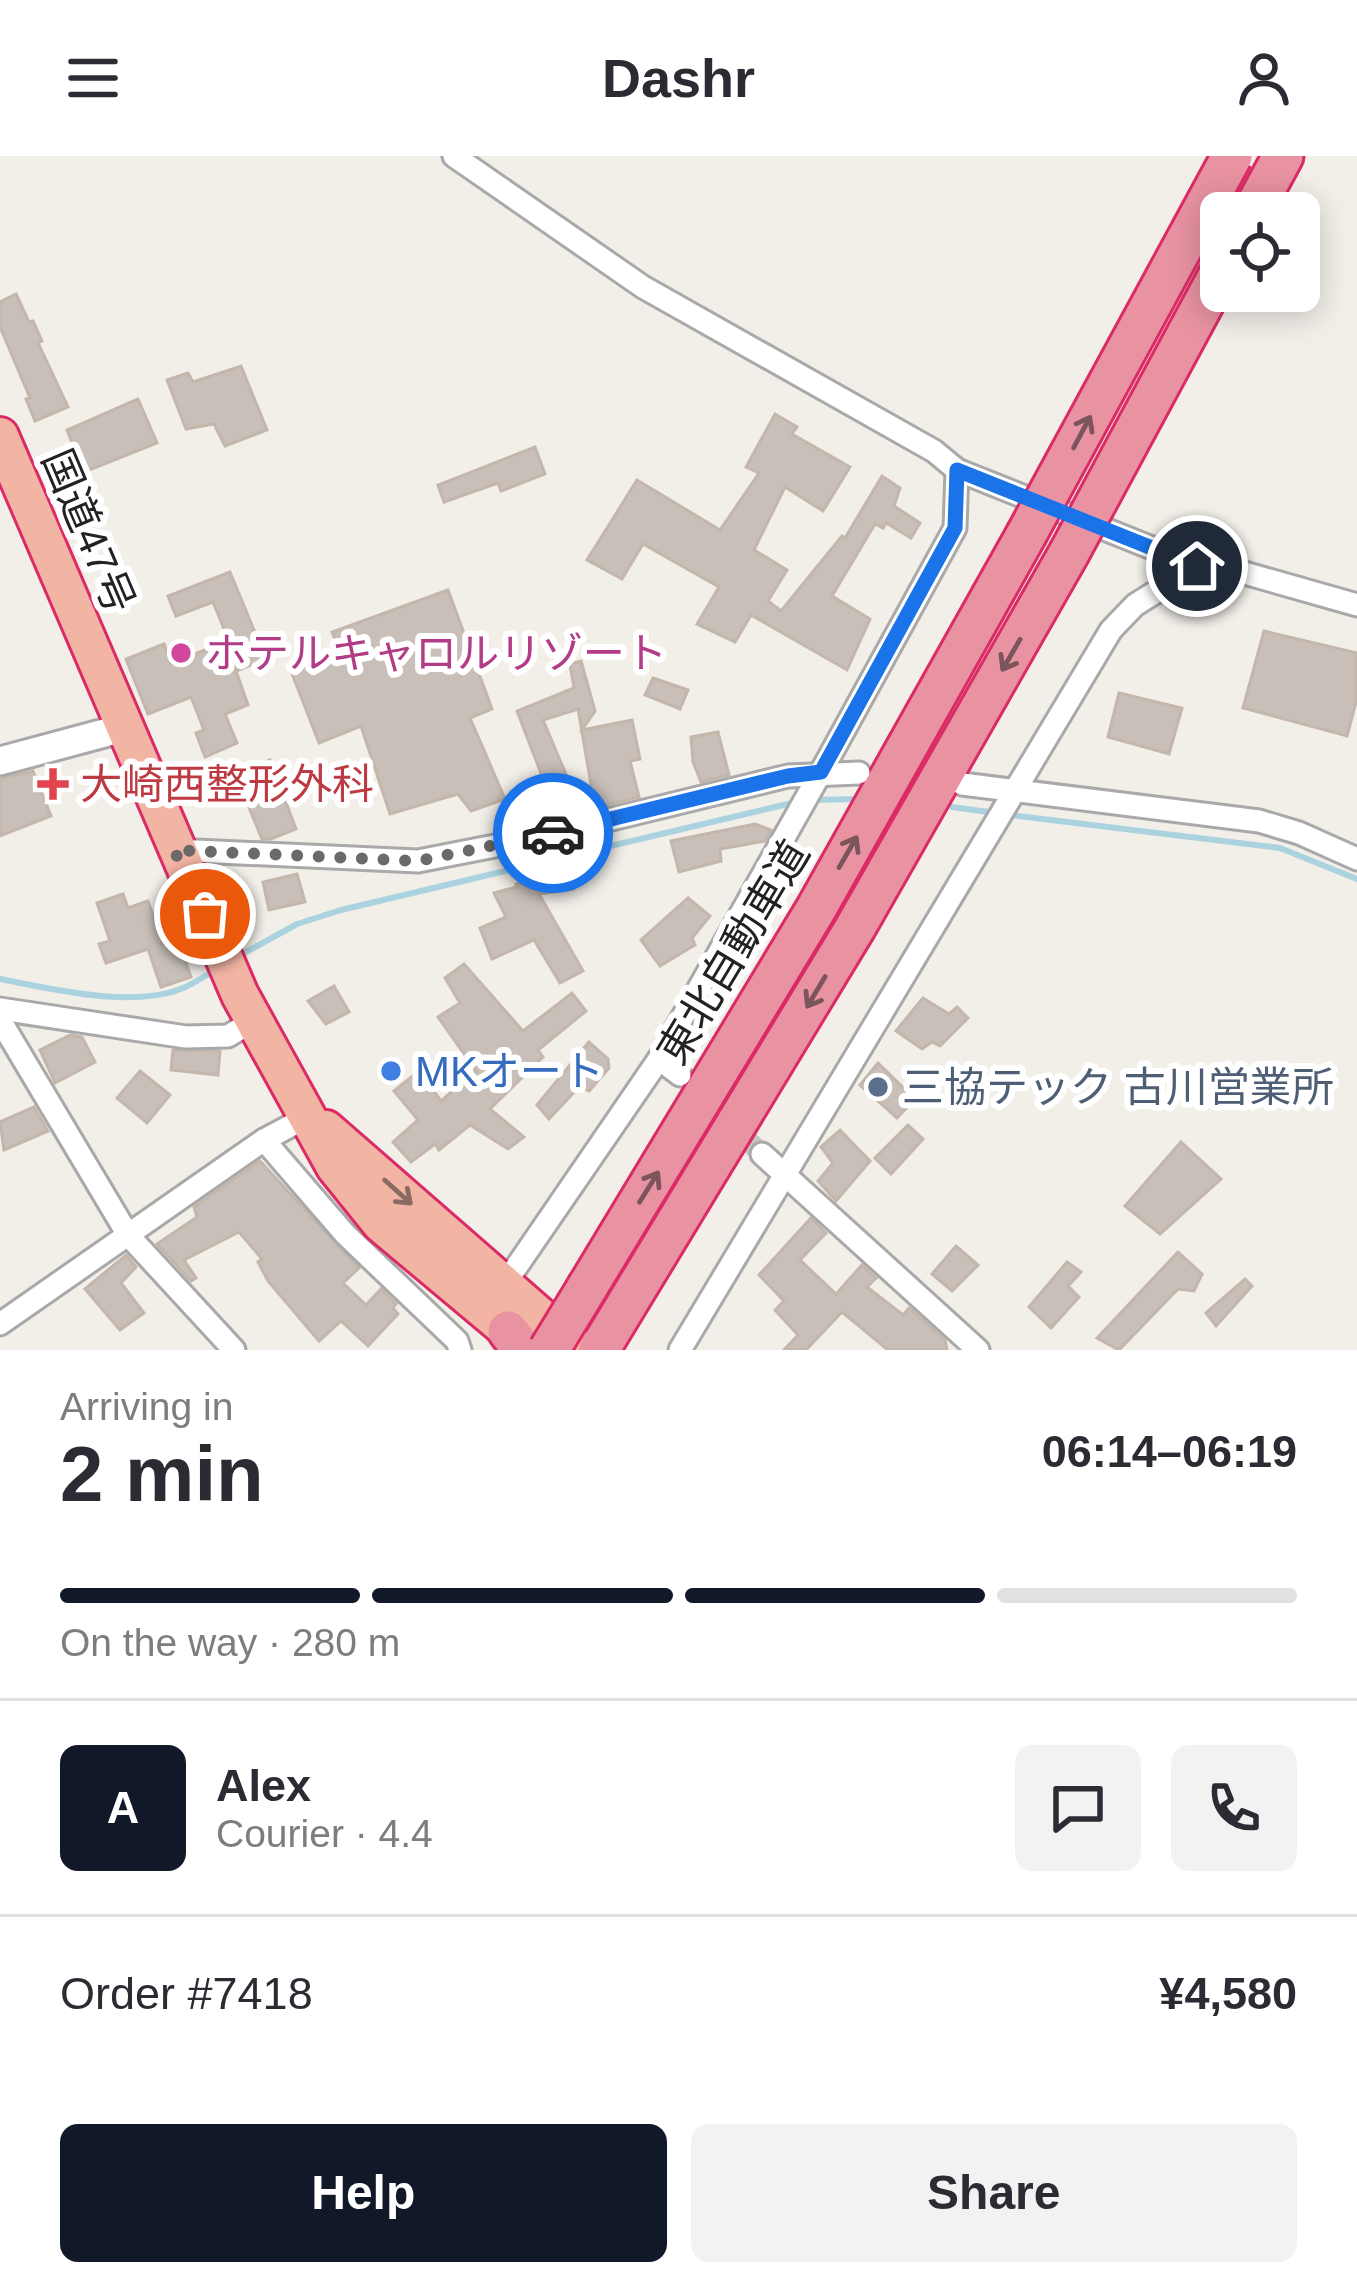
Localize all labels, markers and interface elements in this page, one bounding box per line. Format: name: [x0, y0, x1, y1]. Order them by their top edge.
icon: menu: [60, 45, 126, 111]
icon: person: [1231, 45, 1297, 111]
text: Dashr: [602, 48, 755, 108]
map controls: [1200, 192, 1320, 312]
button: locate: [1200, 192, 1320, 312]
one-way arrow: [1071, 416, 1094, 451]
street label: 国道47号: [33, 443, 144, 620]
pin: [1146, 515, 1248, 617]
icon: home: [1164, 533, 1230, 599]
place label: ホテルキャロルリゾート: [205, 630, 667, 677]
one-way arrow: [998, 636, 1022, 671]
marker: ホテルキャロルリゾート: [168, 640, 194, 666]
place label: 大崎西整形外科: [80, 761, 374, 808]
marker: 大崎西整形外科: [37, 768, 69, 800]
courier: [493, 773, 613, 893]
icon: car: [520, 800, 586, 866]
street label: 東北自動車道: [648, 832, 818, 1072]
one-way arrow: [837, 835, 861, 870]
pin: [154, 863, 256, 965]
icon: bag: [172, 881, 238, 947]
one-way arrow: [804, 974, 828, 1008]
place label: MKオート: [415, 1048, 604, 1095]
marker: MKオート: [378, 1058, 404, 1084]
place label: 三協テック 古川営業所: [902, 1064, 1334, 1111]
marker: 三協テック 古川営業所: [865, 1074, 891, 1100]
one-way arrow: [637, 1171, 661, 1205]
one-way arrow: [382, 1178, 413, 1205]
text: Arriving in: [60, 1385, 233, 1428]
text: 06:14–06:19: [1042, 1426, 1297, 1477]
text: 2 min: [60, 1430, 264, 1518]
text: On the way · 280 m: [60, 1621, 400, 1664]
button: chat: [1015, 1745, 1141, 1871]
button: phone: [1171, 1745, 1297, 1871]
text: Alex: [216, 1760, 311, 1811]
text: A: [107, 1782, 139, 1833]
text: Courier · 4.4: [216, 1812, 433, 1855]
text: Order #7418: [60, 1968, 313, 2019]
text: ¥4,580: [1159, 1968, 1297, 2019]
button: Help: [60, 2124, 667, 2262]
button: Share: [691, 2124, 1297, 2262]

